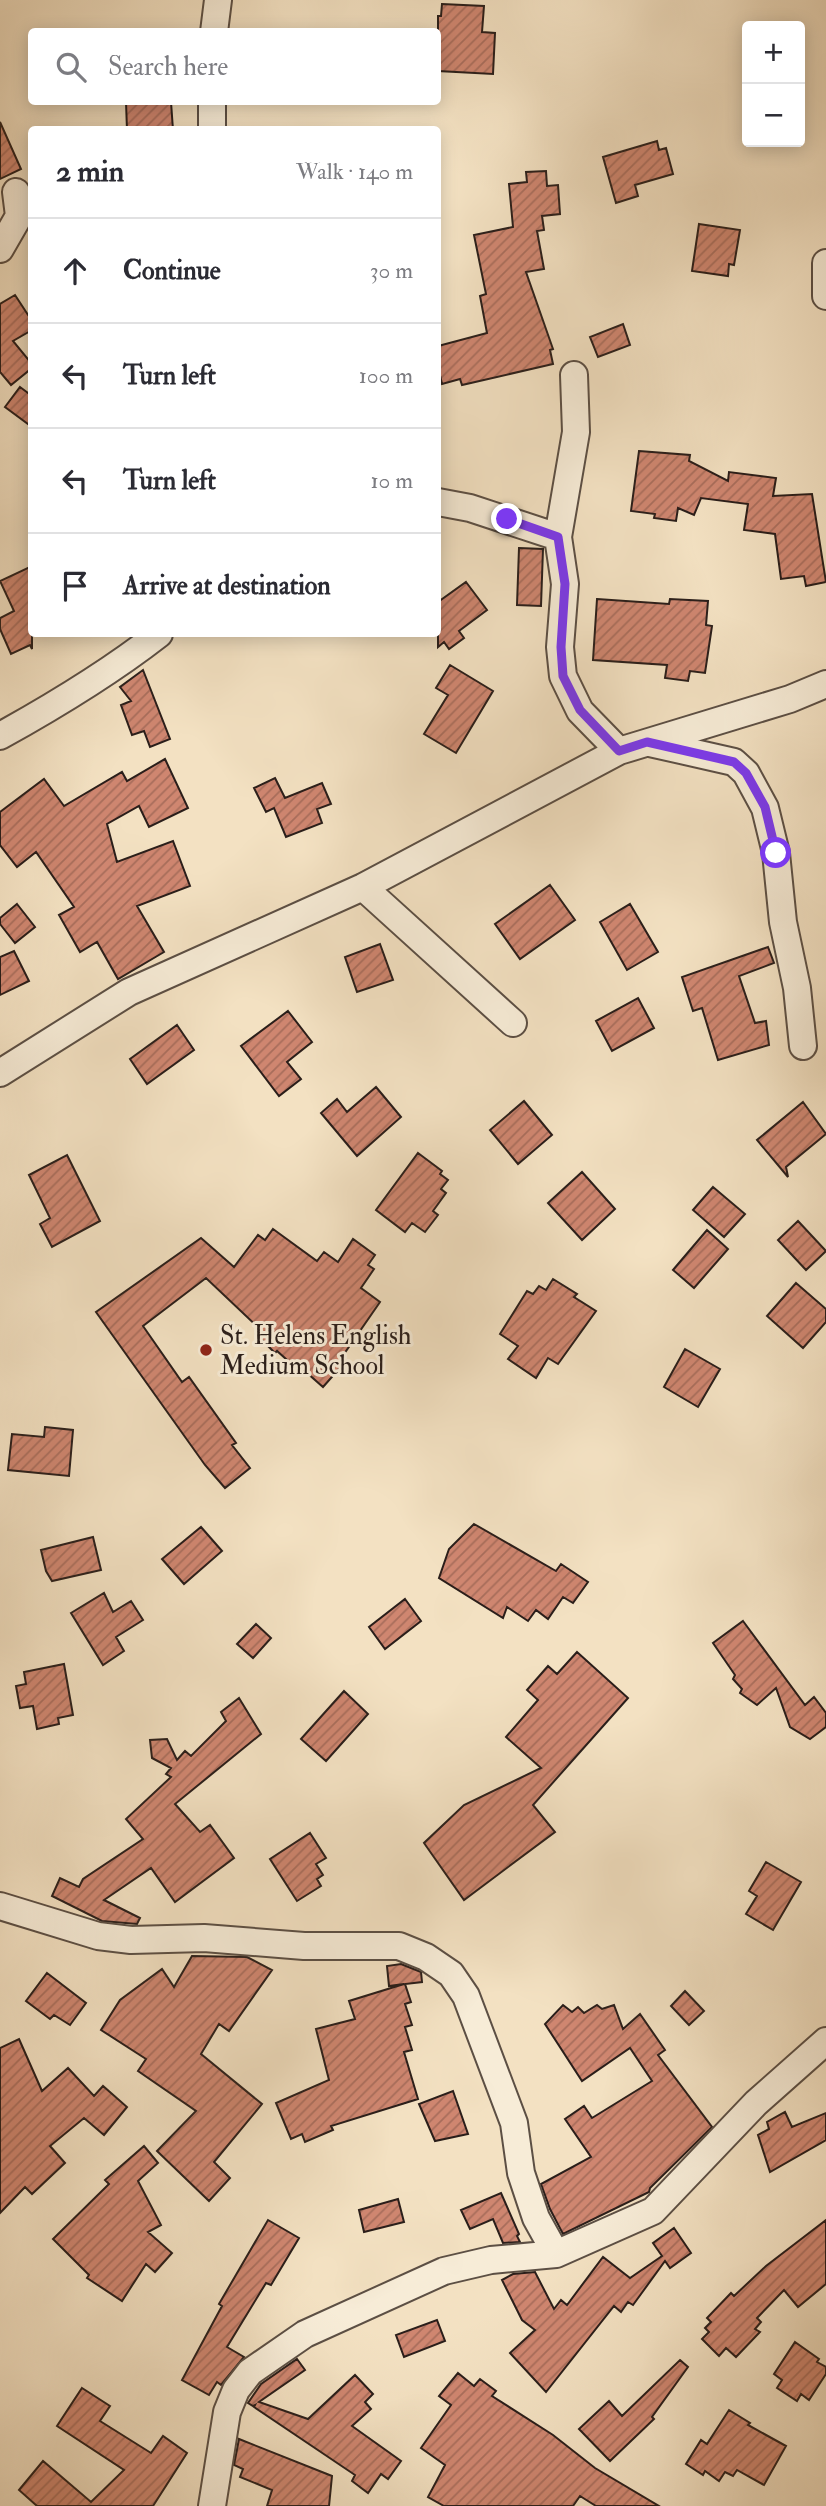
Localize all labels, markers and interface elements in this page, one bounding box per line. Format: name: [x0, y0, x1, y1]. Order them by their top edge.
map controls: [742, 21, 805, 147]
button: +: [742, 21, 805, 84]
search box: [28, 28, 441, 105]
icon: search: [52, 48, 90, 86]
text: Search here: [108, 51, 228, 83]
button: −: [742, 84, 805, 147]
text: 2 min: [56, 153, 124, 190]
text: Walk · 140 m: [296, 157, 413, 186]
icon: ahead: [56, 252, 94, 290]
text: Continue: [123, 255, 221, 287]
text: 30 m: [370, 256, 413, 285]
icon: left: [56, 357, 94, 395]
text: Turn left: [123, 360, 216, 392]
text: 100 m: [359, 361, 413, 390]
icon: left: [56, 462, 94, 500]
text: Turn left: [123, 465, 216, 497]
text: 10 m: [370, 466, 413, 495]
route end: [491, 503, 522, 534]
icon: arrive: [56, 567, 94, 605]
text: Arrive at destination: [123, 570, 331, 602]
route start: [760, 837, 791, 868]
place label: St. Helens English Medium School: [220, 1320, 412, 1382]
marker: St. Helens English Medium School: [198, 1342, 214, 1358]

